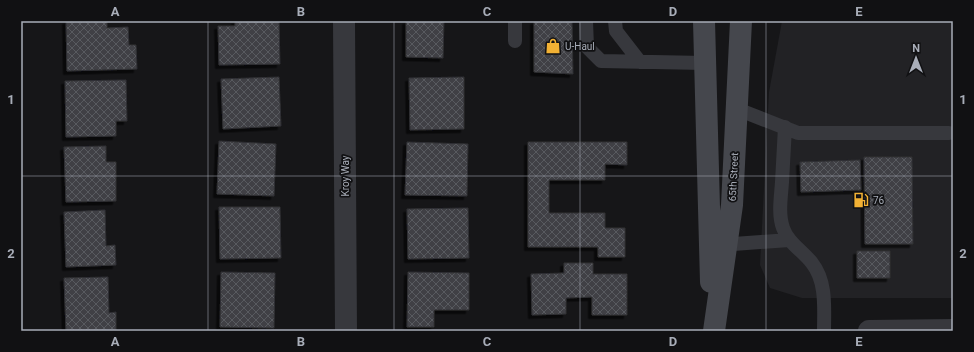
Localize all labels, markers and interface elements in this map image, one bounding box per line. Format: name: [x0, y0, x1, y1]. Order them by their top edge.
text: A: [111, 4, 120, 19]
text: B: [297, 4, 305, 19]
text: C: [483, 4, 492, 19]
text: D: [669, 4, 677, 19]
text: E: [855, 4, 863, 19]
shop icon: U-Haul: [544, 37, 562, 55]
north arrow: [896, 38, 936, 78]
place label: U-Haul: [565, 41, 595, 52]
text: N: [912, 42, 920, 55]
text: 1: [7, 92, 15, 107]
text: 1: [959, 92, 967, 107]
street label: 65th Street: [727, 152, 740, 202]
street label: Kroy Way: [340, 155, 351, 197]
fuel station icon: 76: [852, 191, 870, 209]
place label: 76: [873, 195, 885, 206]
text: 2: [7, 246, 15, 261]
text: 2: [959, 246, 967, 261]
text: A: [111, 334, 120, 349]
text: B: [297, 334, 305, 349]
text: C: [483, 334, 492, 349]
text: D: [669, 334, 677, 349]
text: E: [855, 334, 863, 349]

